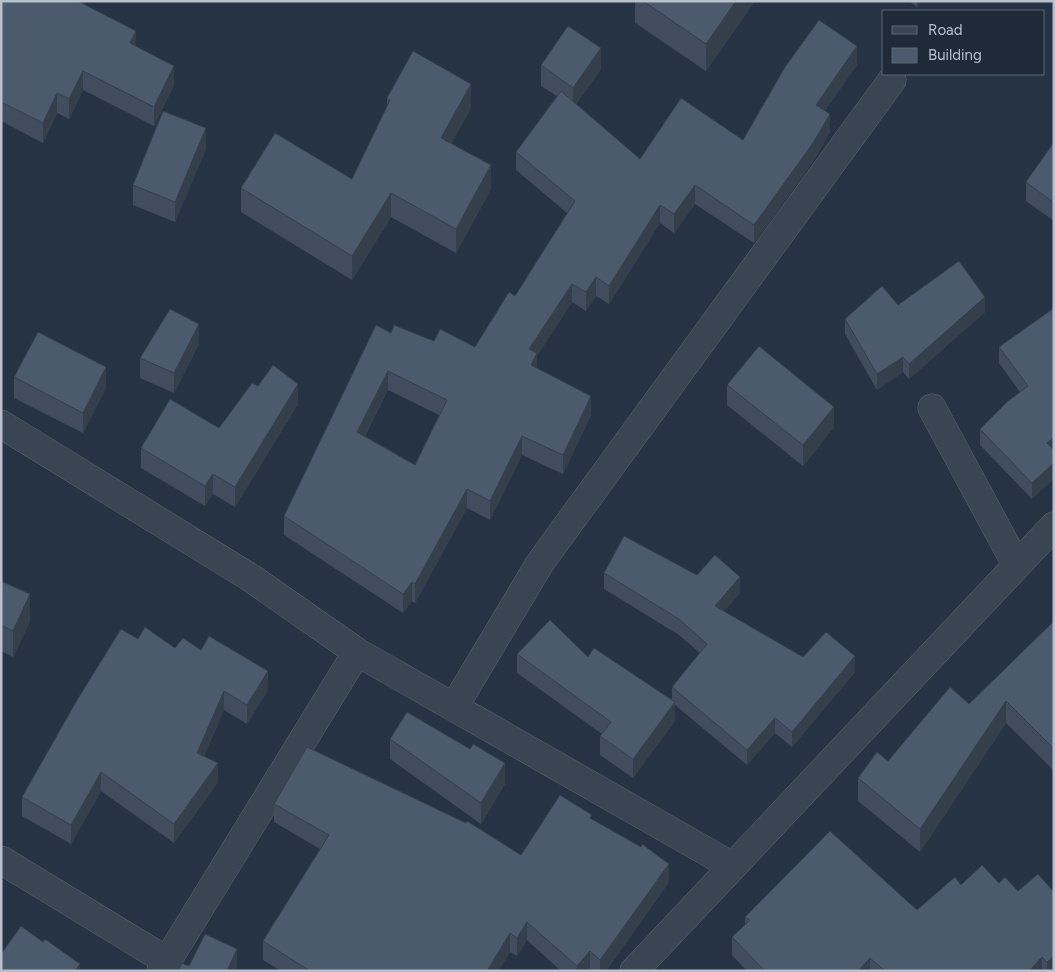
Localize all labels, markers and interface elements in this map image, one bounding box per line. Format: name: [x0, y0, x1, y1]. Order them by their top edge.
legend: [882, 10, 1045, 75]
text: Road: [928, 21, 963, 39]
text: Building: [928, 46, 982, 64]

